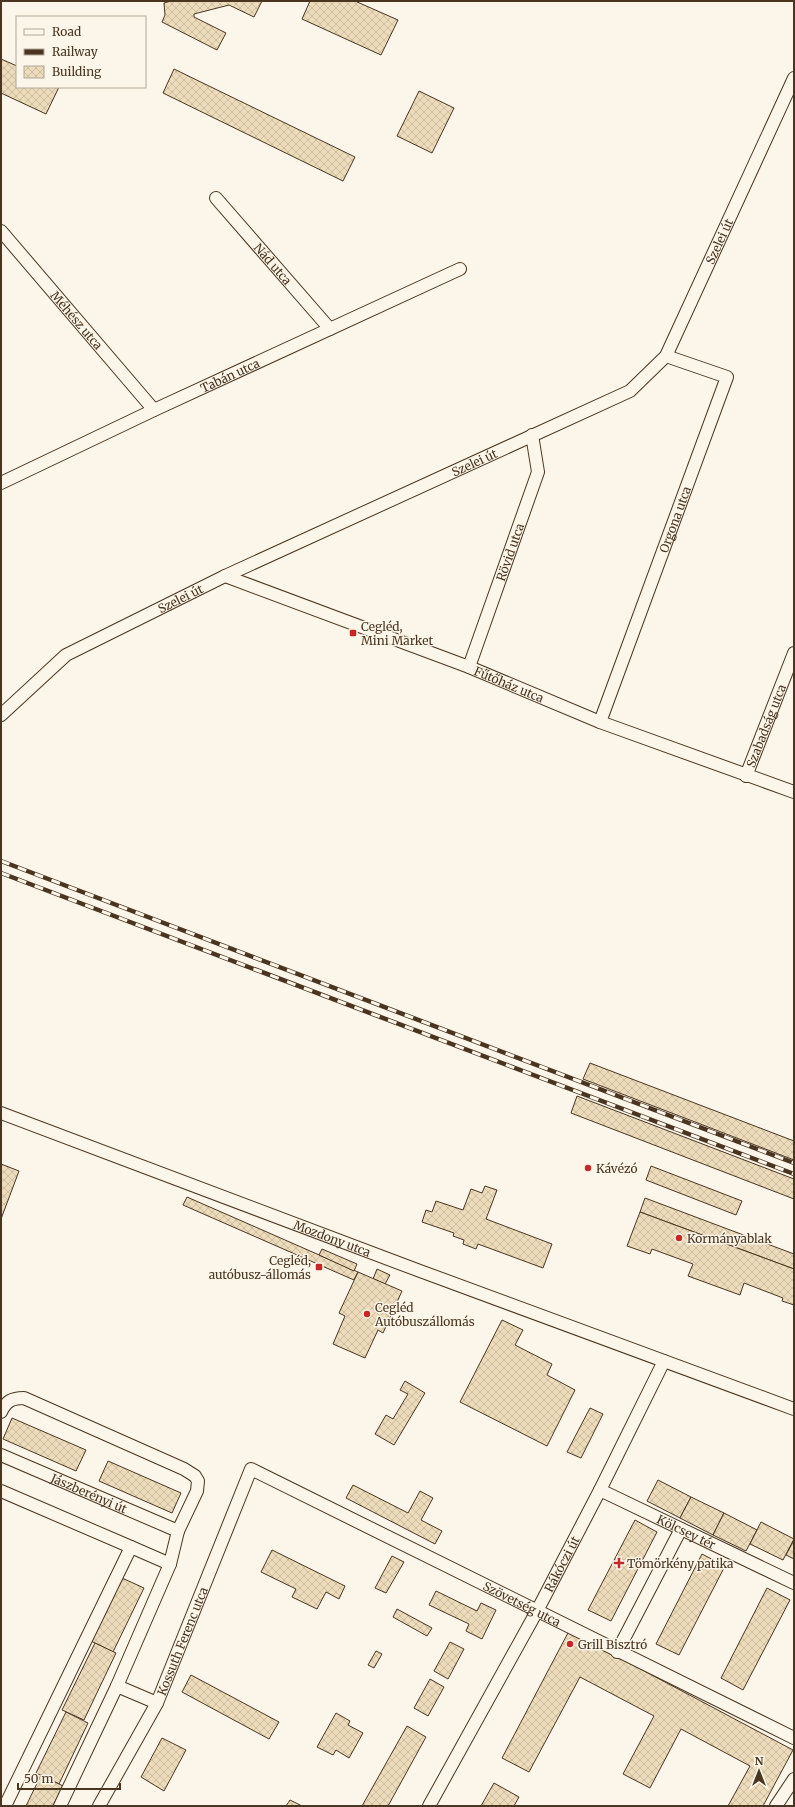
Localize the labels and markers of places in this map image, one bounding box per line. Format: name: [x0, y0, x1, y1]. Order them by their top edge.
place label: Cegléd, Mini Market: [361, 619, 433, 648]
marker: Cegléd, Mini Market: [348, 628, 358, 638]
place label: Kávézó: [596, 1161, 637, 1176]
marker: Kávézó: [583, 1163, 593, 1173]
place label: Kormányablak: [687, 1231, 772, 1246]
marker: Kormányablak: [674, 1233, 684, 1243]
place label: Cegléd, autóbusz-állomás: [209, 1253, 311, 1282]
marker: Cegléd, autóbusz-állomás: [314, 1262, 324, 1272]
place label: Cegléd Autóbuszállomás: [374, 1300, 475, 1329]
marker: Cegléd Autóbuszállomás: [362, 1309, 372, 1319]
place label: Tömörkény patika: [627, 1556, 734, 1571]
marker: Tömörkény patika: [614, 1558, 624, 1568]
place label: Grill Bisztró: [578, 1637, 647, 1652]
marker: Grill Bisztró: [565, 1639, 575, 1649]

